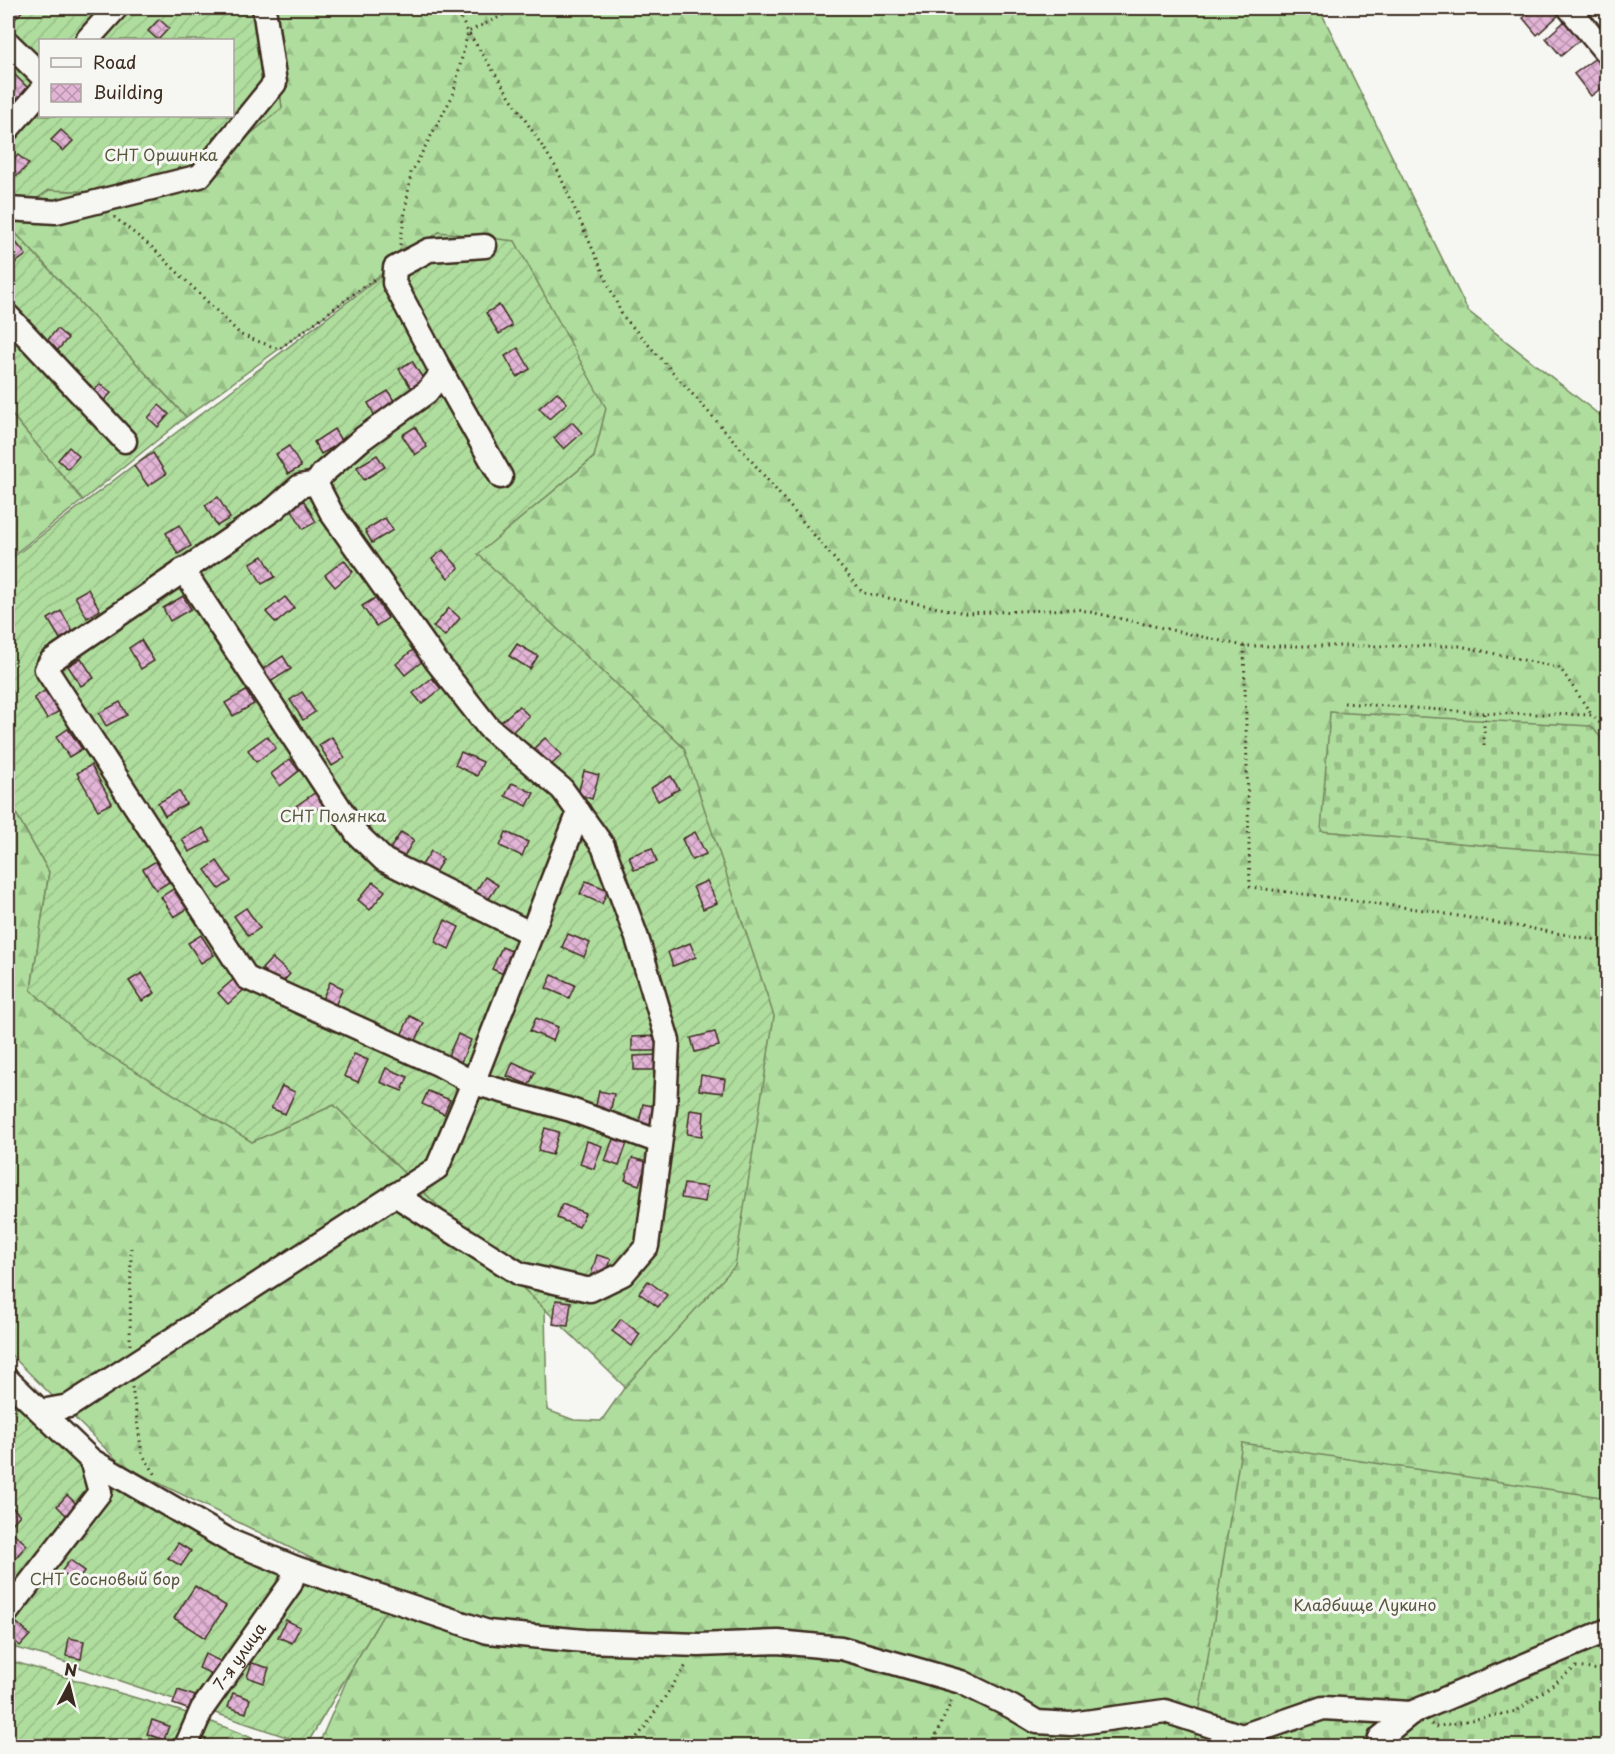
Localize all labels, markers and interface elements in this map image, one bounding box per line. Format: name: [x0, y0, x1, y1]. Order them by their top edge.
legend: [39, 39, 234, 117]
text: Road: [93, 48, 137, 75]
text: Building: [93, 78, 163, 105]
park label: СНТ Оршинка: [104, 142, 218, 166]
park label: СНТ Полянка: [280, 803, 386, 827]
park label: СНТ Сосновый бор: [30, 1566, 180, 1590]
park label: Кладбище Лукино: [1294, 1592, 1437, 1616]
street label: 7-я улица: [206, 1617, 271, 1694]
north arrow: [39, 1655, 99, 1715]
text: N: [63, 1656, 79, 1682]

